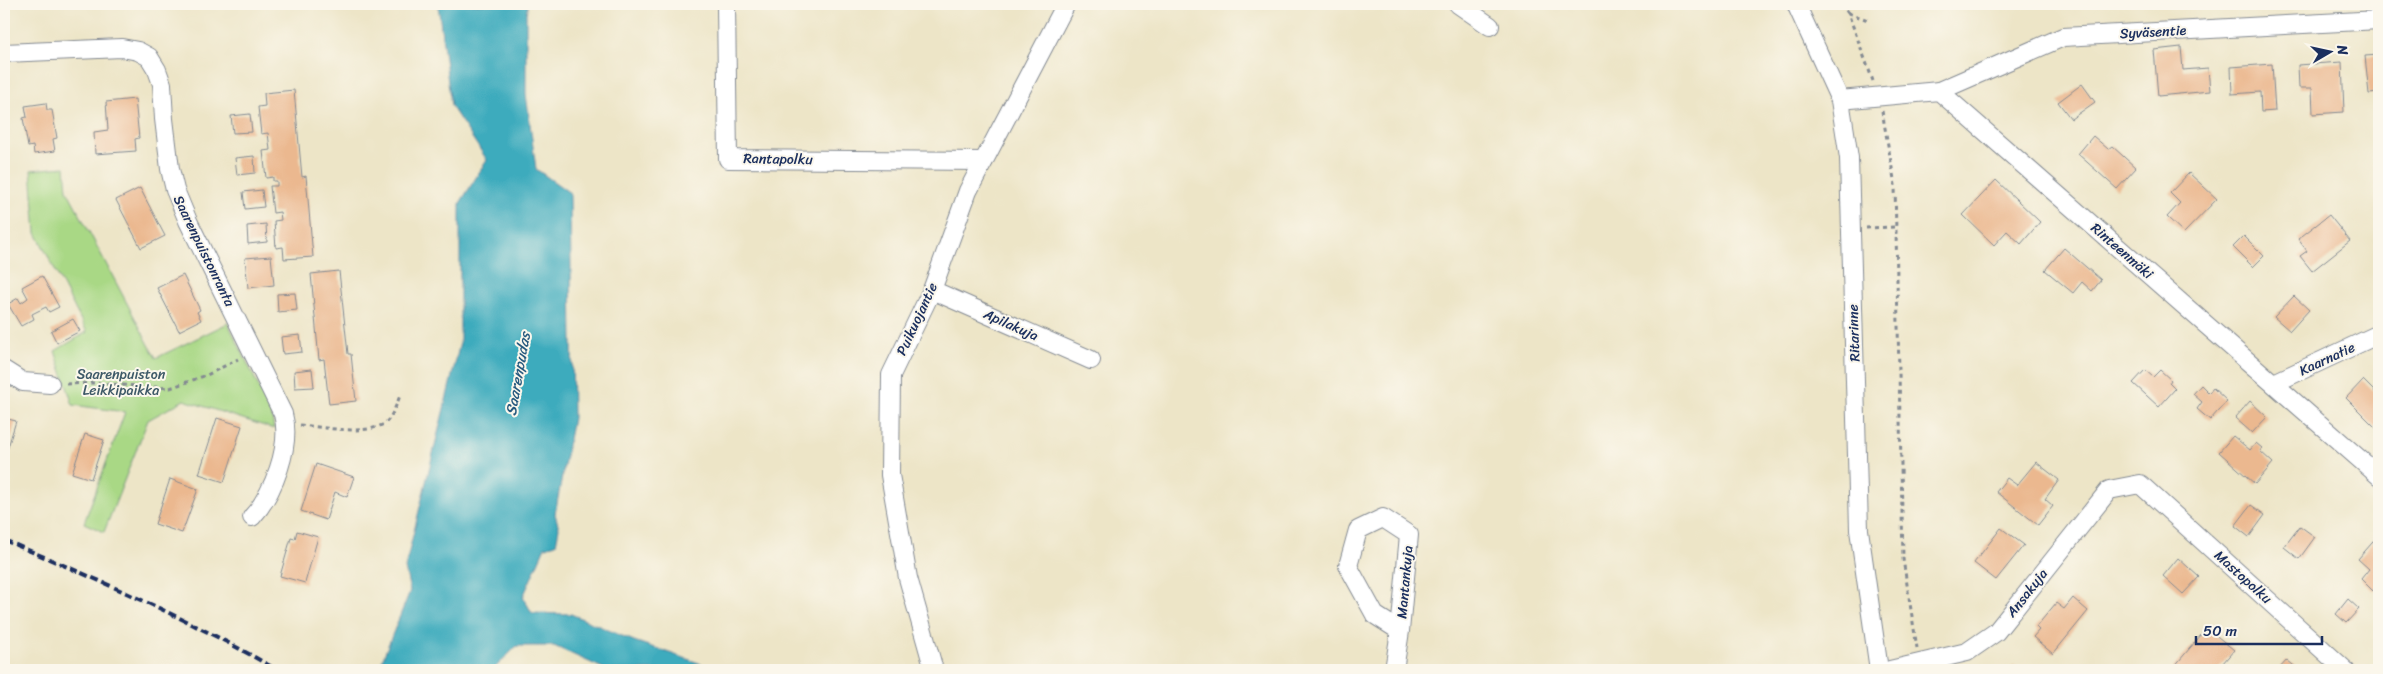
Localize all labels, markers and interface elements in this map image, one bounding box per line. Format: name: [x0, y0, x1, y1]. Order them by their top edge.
street label: Syväsentie: [2119, 18, 2187, 46]
north arrow: [2306, 28, 2356, 78]
text: N: [2329, 42, 2355, 57]
street label: Rantapolku: [743, 146, 813, 172]
street label: Saarenpuistonranta: [166, 191, 242, 312]
street label: Rinteenmäki: [2085, 216, 2160, 286]
street label: Puikuojantie: [889, 278, 945, 360]
street label: Apilakuja: [979, 301, 1043, 348]
street label: Ritarinne: [1841, 304, 1867, 362]
water label: Saarenpudas: [498, 328, 538, 418]
street label: Kaarnatie: [2295, 335, 2359, 383]
park label: Saarenpuiston Leikkipaikka: [77, 362, 166, 403]
street label: Mantankuja: [1389, 544, 1421, 620]
street label: Mastopolku: [2208, 544, 2278, 610]
street label: Ansakuja: [1999, 563, 2054, 624]
scale bar: [2196, 614, 2322, 646]
text: 50 m: [2203, 618, 2238, 644]

